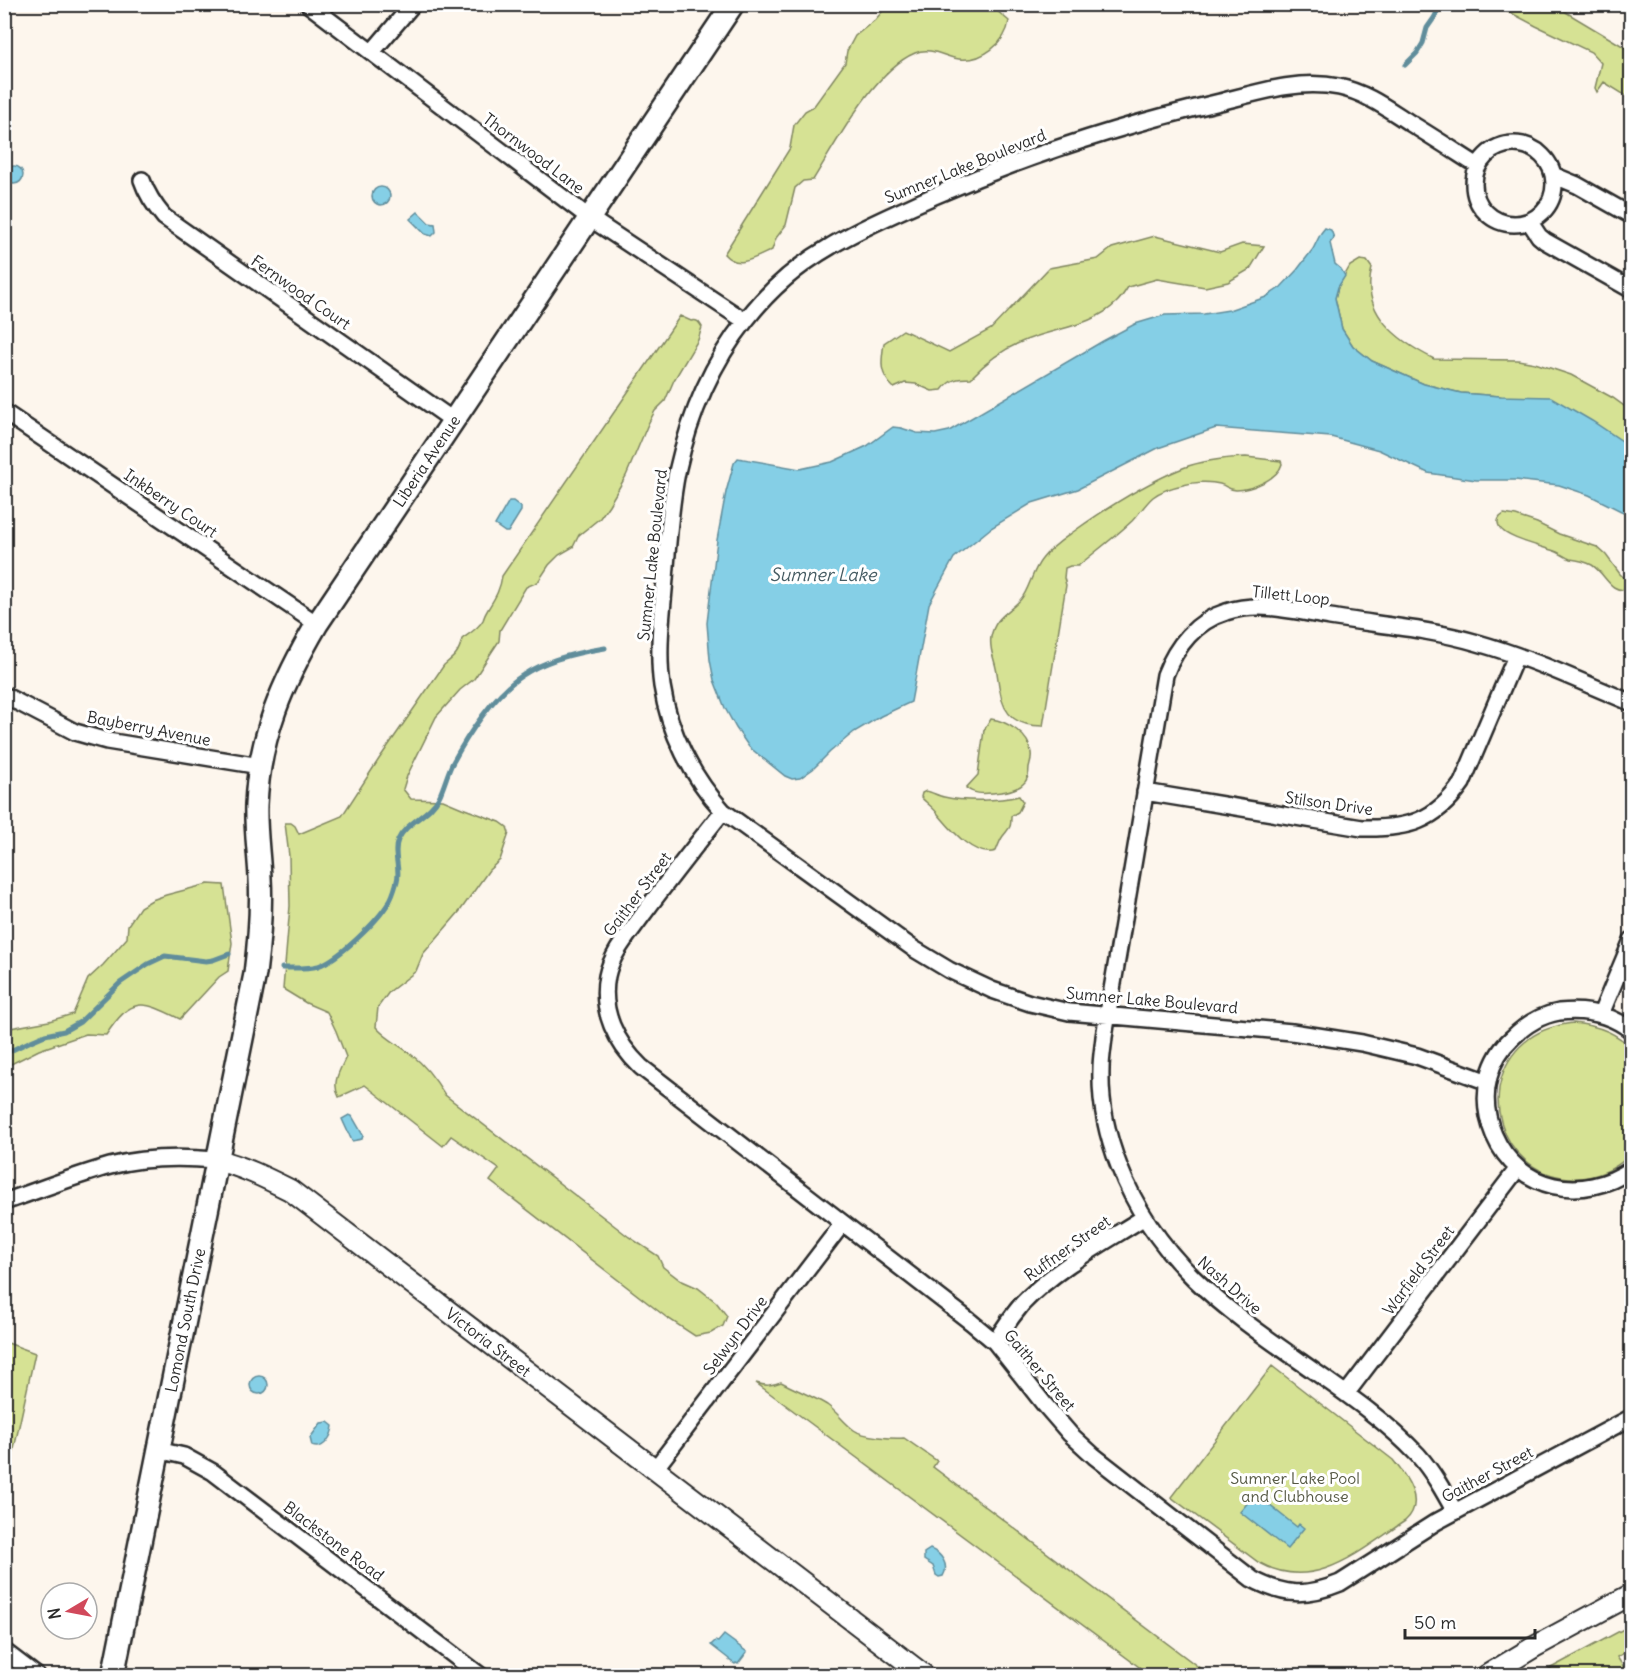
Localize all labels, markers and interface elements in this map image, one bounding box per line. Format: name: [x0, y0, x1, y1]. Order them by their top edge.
street label: Thornwood Lane: [479, 108, 589, 198]
street label: Sumner Lake Boulevard: [881, 124, 1049, 208]
street label: Fernwood Court: [247, 250, 355, 334]
street label: Liberia Avenue: [388, 411, 464, 511]
street label: Inkberry Court: [121, 464, 222, 542]
street label: Sumner Lake Boulevard: [633, 468, 671, 642]
water label: Sumner Lake: [770, 563, 878, 586]
street label: Tillett Loop: [1251, 581, 1331, 609]
street label: Bayberry Avenue: [85, 706, 213, 750]
street label: Stilson Drive: [1284, 787, 1374, 819]
street label: Gaither Street: [599, 847, 676, 940]
street label: Sumner Lake Boulevard: [1065, 983, 1239, 1017]
street label: Ruffner Street: [1020, 1211, 1115, 1285]
street label: Warfield Street: [1378, 1221, 1458, 1319]
street label: Lomond South Drive: [161, 1246, 209, 1394]
street label: Nash Drive: [1194, 1252, 1266, 1318]
street label: Selwyn Drive: [699, 1292, 771, 1378]
street label: Victoria Street: [442, 1303, 536, 1381]
street label: Gaither Street: [1000, 1325, 1080, 1415]
street label: Gaither Street: [1438, 1441, 1537, 1506]
park label: Sumner Lake Pool and Clubhouse: [1230, 1468, 1360, 1506]
street label: Blackstone Road: [280, 1497, 388, 1585]
north arrow: [39, 1581, 99, 1641]
scale bar: [1405, 1602, 1536, 1640]
text: N: [43, 1606, 65, 1621]
text: 50 m: [1414, 1611, 1456, 1634]

